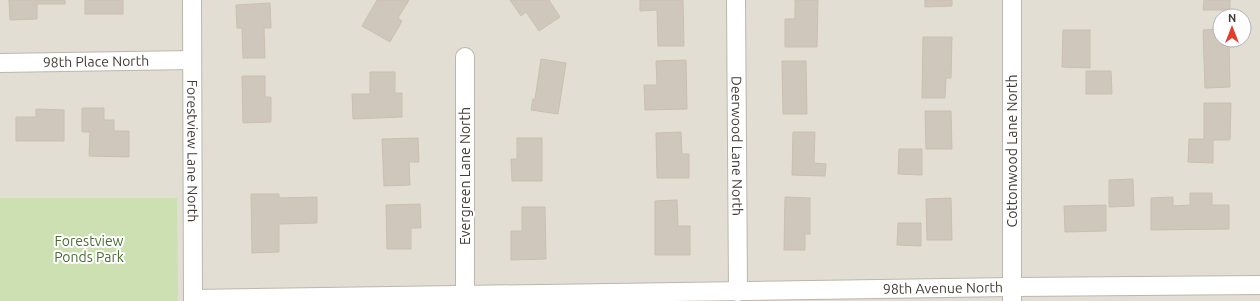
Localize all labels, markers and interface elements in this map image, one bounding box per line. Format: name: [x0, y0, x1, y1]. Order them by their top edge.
north arrow: [1212, 8, 1252, 48]
text: N: [1228, 12, 1236, 24]
street label: 98th Place North: [43, 53, 149, 70]
street label: Cottonwood Lane North: [1004, 75, 1020, 227]
street label: Deerwood Lane North: [729, 76, 745, 216]
street label: Forestview Lane North: [184, 80, 201, 222]
street label: Evergreen Lane North: [457, 107, 473, 245]
park label: Forestview Ponds Park: [54, 233, 124, 265]
street label: 98th Avenue North: [883, 279, 1003, 297]

